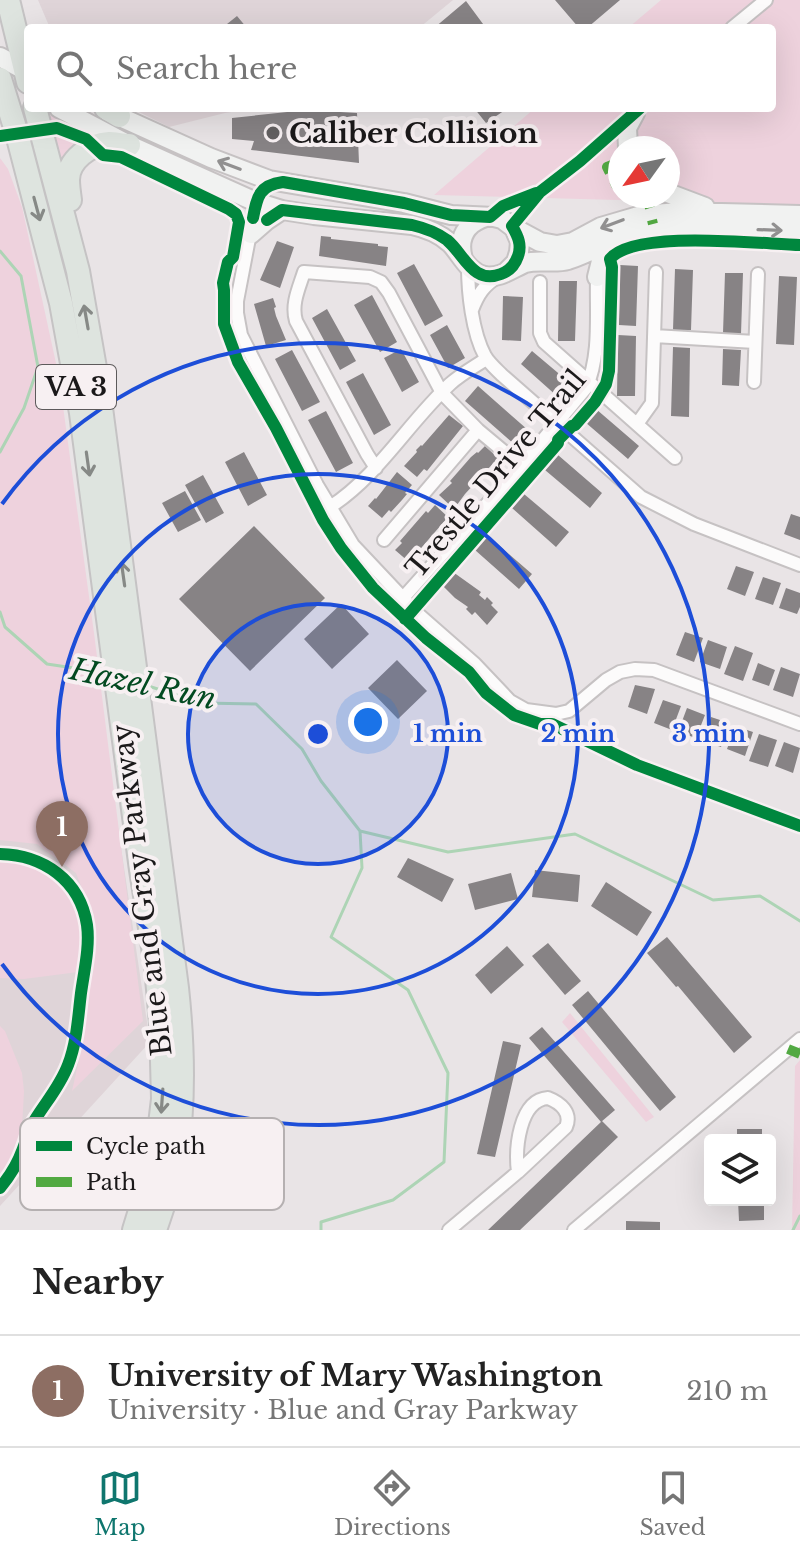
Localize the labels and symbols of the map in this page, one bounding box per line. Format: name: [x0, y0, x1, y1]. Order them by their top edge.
place label: Caliber Collision: [289, 116, 538, 151]
marker: Caliber Collision: [264, 124, 282, 142]
north arrow: [608, 136, 680, 208]
one-way arrow: [217, 157, 242, 171]
one-way arrow: [30, 196, 45, 222]
one-way arrow: [600, 218, 625, 232]
one-way arrow: [756, 222, 783, 237]
one-way arrow: [78, 305, 93, 330]
street label: Trestle Drive Trail: [399, 363, 593, 585]
road number: VA 3: [36, 365, 116, 409]
one-way arrow: [81, 451, 96, 476]
one-way arrow: [115, 562, 130, 587]
water label: Hazel Run: [66, 650, 219, 718]
your location: [348, 702, 388, 742]
text: 1 min: [413, 719, 483, 748]
text: 2 min: [541, 719, 616, 748]
text: 3 min: [672, 719, 747, 748]
centre of rings: [304, 720, 332, 748]
street label: Blue and Gray Parkway: [104, 722, 180, 1058]
pin: 1: [36, 801, 88, 867]
one-way arrow: [154, 1087, 169, 1114]
legend: [20, 1118, 284, 1210]
text: Cycle path: [86, 1133, 206, 1160]
text: Path: [86, 1169, 137, 1196]

